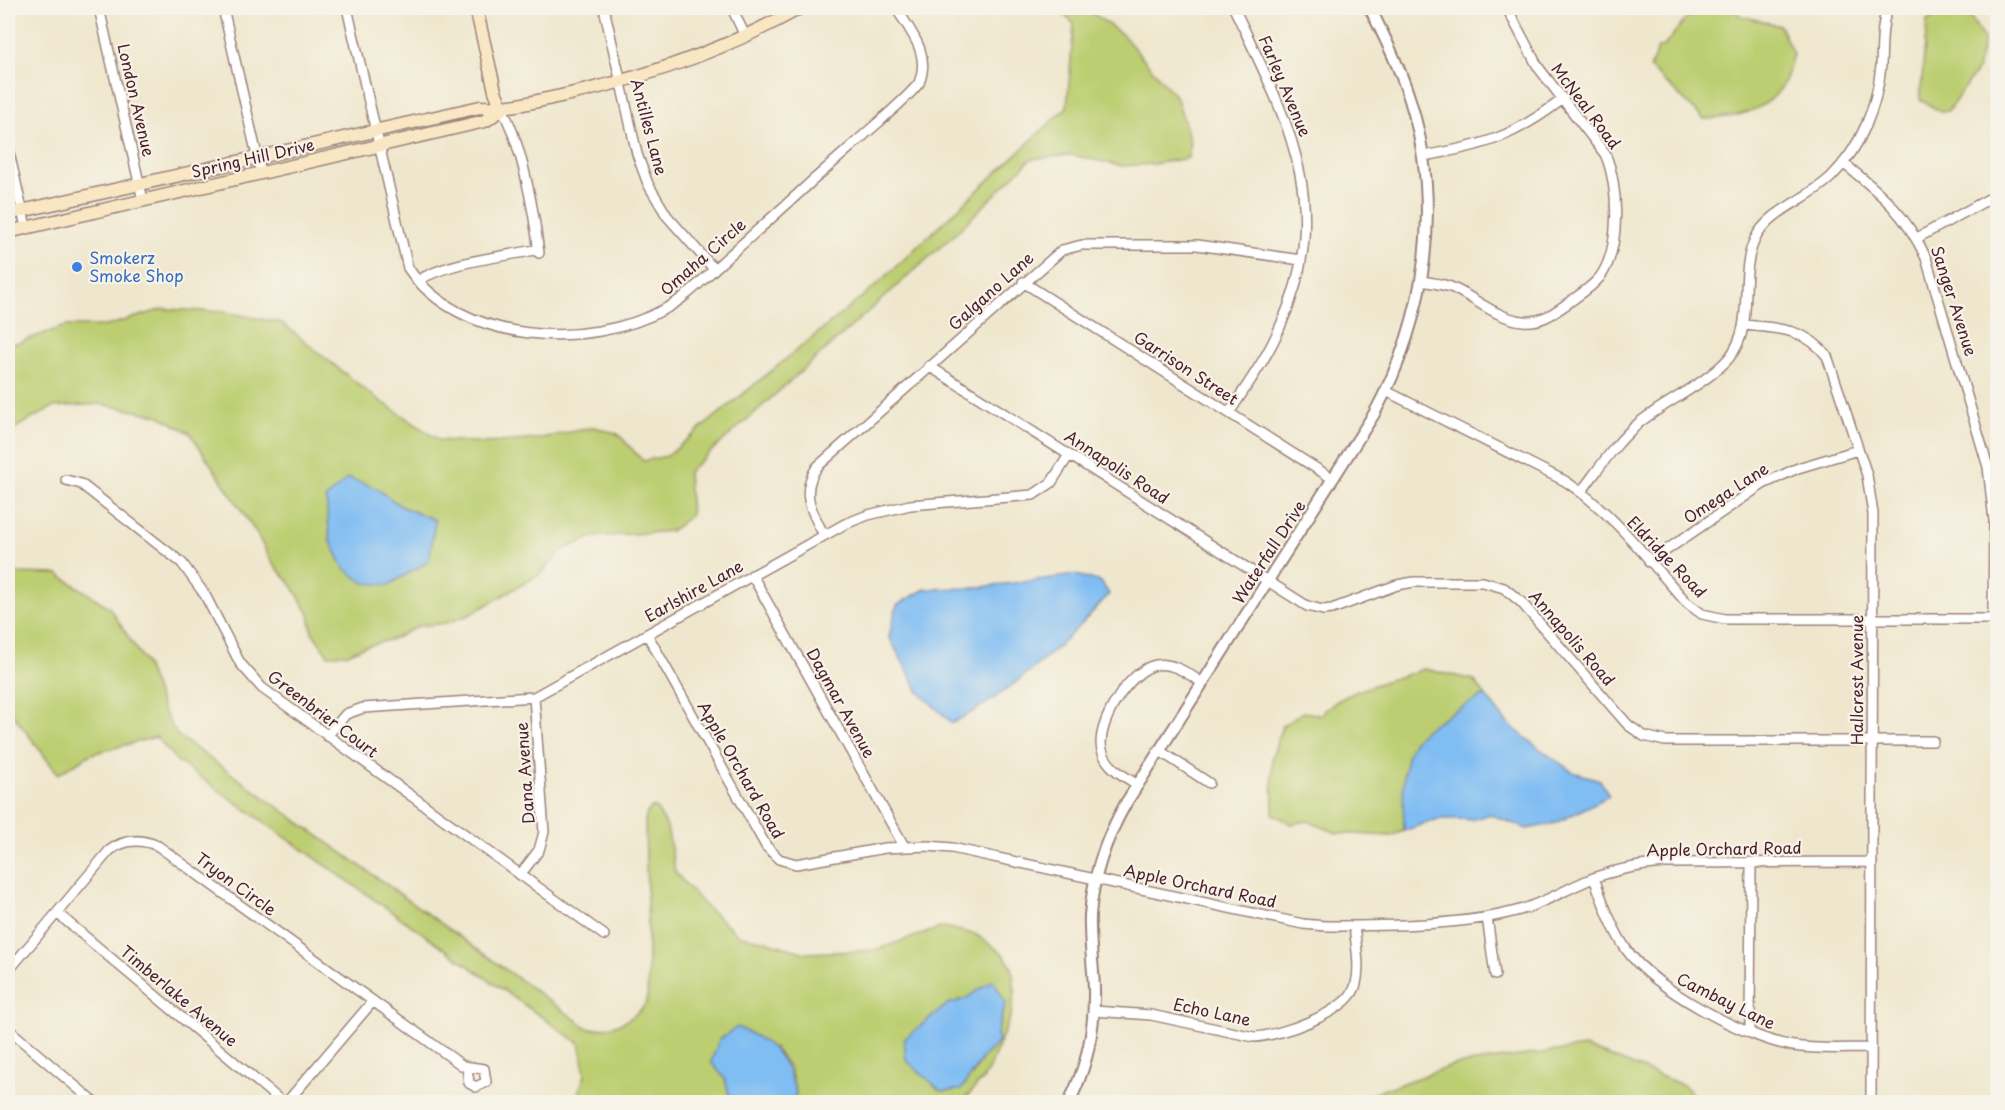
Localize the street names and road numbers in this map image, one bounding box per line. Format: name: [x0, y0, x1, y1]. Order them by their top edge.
street label: Farley Avenue: [1254, 31, 1318, 140]
street label: London Avenue: [112, 41, 162, 159]
street label: McNeal Road: [1546, 57, 1627, 153]
street label: Antilles Lane: [626, 76, 674, 178]
street label: Spring Hill Drive: [189, 131, 317, 183]
street label: Omaha Circle: [654, 212, 751, 300]
street label: Sanger Avenue: [1926, 242, 1984, 359]
street label: Galgano Lane: [942, 245, 1038, 335]
street label: Garrison Street: [1130, 324, 1244, 410]
street label: Annapolis Road: [1061, 423, 1174, 509]
street label: Omega Lane: [1678, 456, 1773, 529]
street label: Waterfall Drive: [1226, 495, 1311, 608]
street label: Eldridge Road: [1622, 510, 1713, 603]
street label: Earlshire Lane: [640, 553, 747, 627]
street label: Annapolis Road: [1524, 584, 1621, 691]
street label: Hallcrest Avenue: [1844, 614, 1868, 745]
street label: Dagmar Avenue: [802, 643, 882, 762]
street label: Greenbrier Court: [263, 664, 384, 763]
street label: Apple Orchard Road: [693, 696, 791, 843]
street label: Dana Avenue: [508, 721, 540, 825]
street label: Apple Orchard Road: [1646, 835, 1802, 861]
street label: Tryon Circle: [191, 846, 282, 921]
street label: Apple Orchard Road: [1122, 857, 1279, 913]
street label: Timberlake Avenue: [116, 939, 243, 1051]
street label: Cambay Lane: [1673, 966, 1780, 1034]
street label: Echo Lane: [1171, 991, 1253, 1031]

